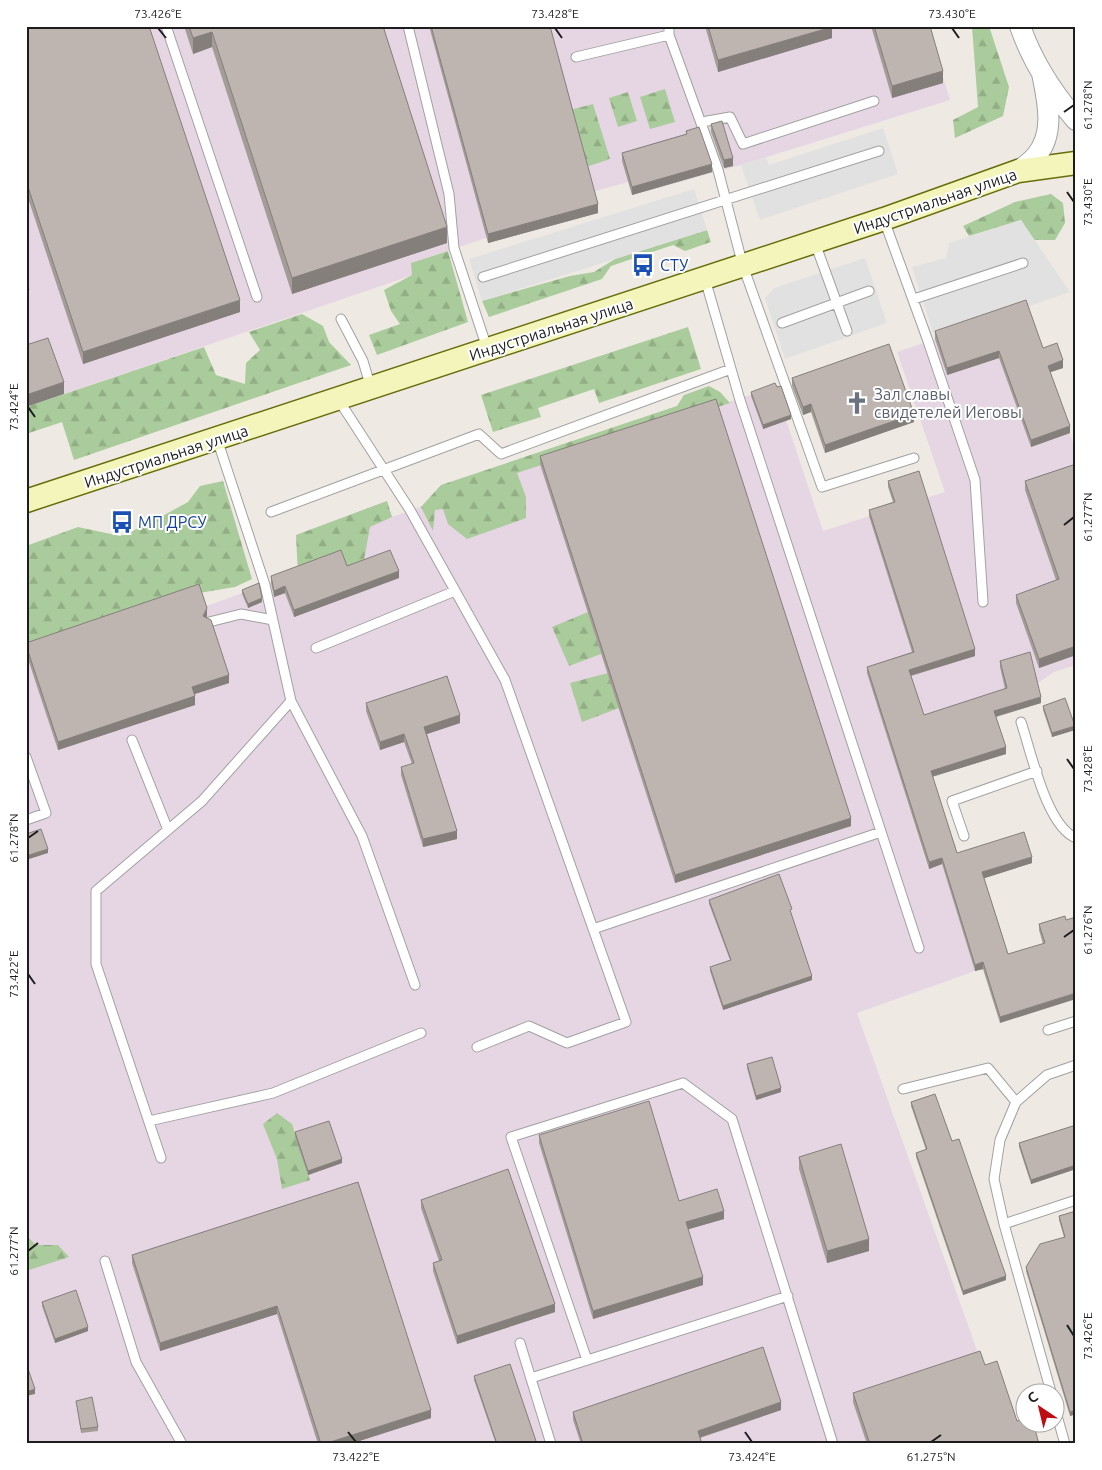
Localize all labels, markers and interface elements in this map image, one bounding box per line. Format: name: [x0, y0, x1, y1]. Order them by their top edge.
text: 73.426°E: [134, 7, 182, 20]
text: 73.428°E: [531, 7, 579, 20]
text: 73.430°E: [928, 7, 976, 20]
text: 61.278°N: [1081, 80, 1094, 130]
street label: Индустриальная улица: [851, 165, 1019, 237]
text: 73.430°E: [1081, 178, 1094, 226]
bus stop icon: СТУ: [630, 252, 656, 278]
place label: СТУ: [660, 256, 688, 274]
street label: Индустриальная улица: [467, 294, 635, 364]
text: 73.424°E: [7, 383, 20, 431]
place label: Зал славы свидетелей Иеговы: [874, 385, 1022, 421]
church icon: Зал славы свидетелей Иеговы: [844, 390, 870, 416]
street label: Индустриальная улица: [82, 421, 250, 491]
text: 61.277°N: [1081, 492, 1094, 542]
bus stop icon: МП ДРСУ: [109, 509, 135, 535]
place label: МП ДРСУ: [138, 513, 207, 531]
text: 73.428°E: [1081, 745, 1094, 793]
text: 61.278°N: [7, 813, 20, 863]
text: 61.276°N: [1081, 905, 1094, 955]
text: 73.422°E: [7, 950, 20, 998]
text: 61.277°N: [7, 1226, 20, 1276]
text: 73.426°E: [1081, 1312, 1094, 1360]
north arrow: [1014, 1382, 1064, 1432]
text: С: [1024, 1388, 1041, 1406]
text: 73.422°E: [332, 1450, 380, 1463]
text: 73.424°E: [728, 1450, 776, 1463]
text: 61.275°N: [906, 1450, 956, 1463]

